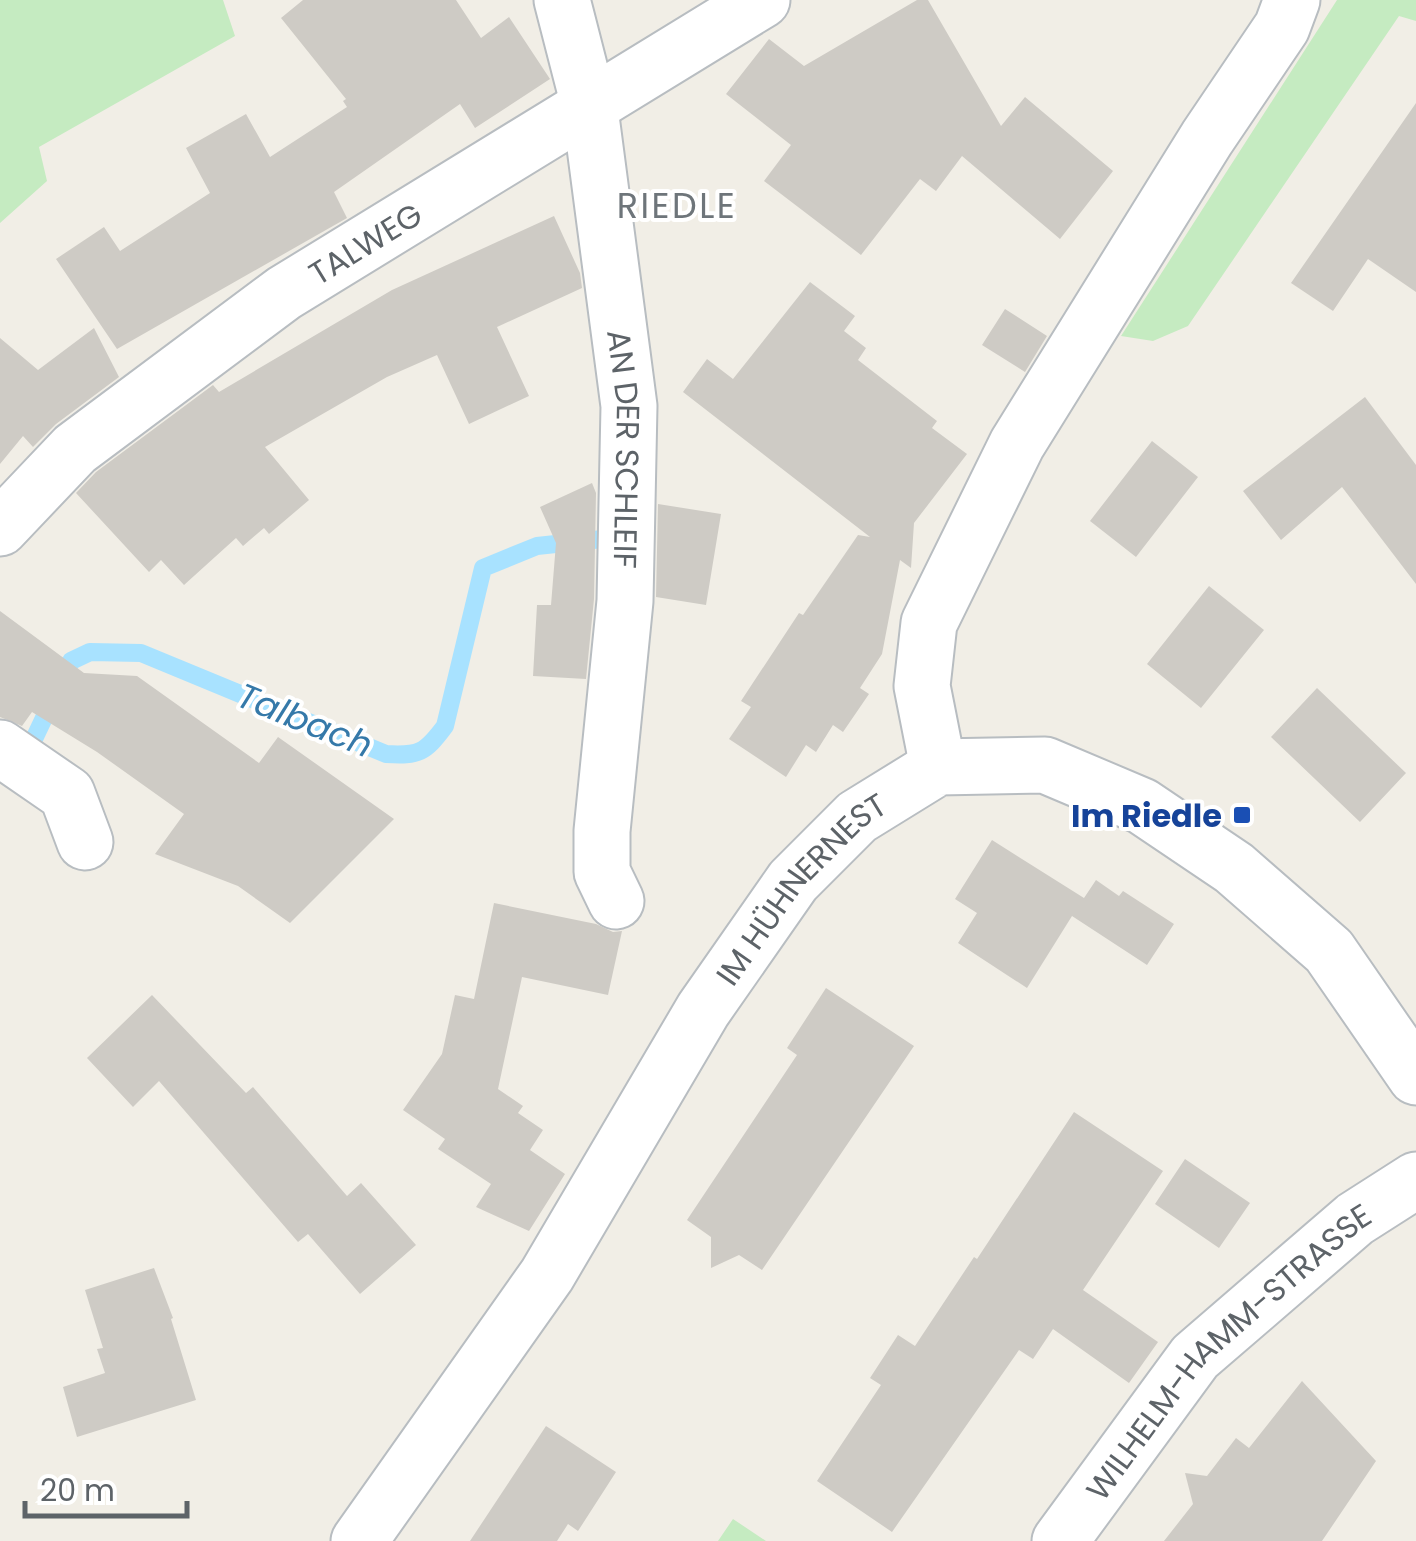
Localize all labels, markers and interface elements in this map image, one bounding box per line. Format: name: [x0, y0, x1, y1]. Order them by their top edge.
district label: RIEDLE: [617, 181, 737, 230]
street label: TALWEG: [300, 191, 430, 295]
street label: AN DER SCHLEIF: [597, 327, 652, 569]
water label: Talbach: [230, 671, 380, 769]
street label: IM HÜHNERNEST: [705, 782, 895, 994]
place label: Im Riedle: [1071, 793, 1222, 838]
marker: Im Riedle: [1231, 804, 1253, 826]
street label: WILHELM-HAMM-STRASSE: [1075, 1192, 1379, 1509]
scale bar: [25, 1456, 188, 1518]
text: 20 m: [40, 1469, 115, 1512]

